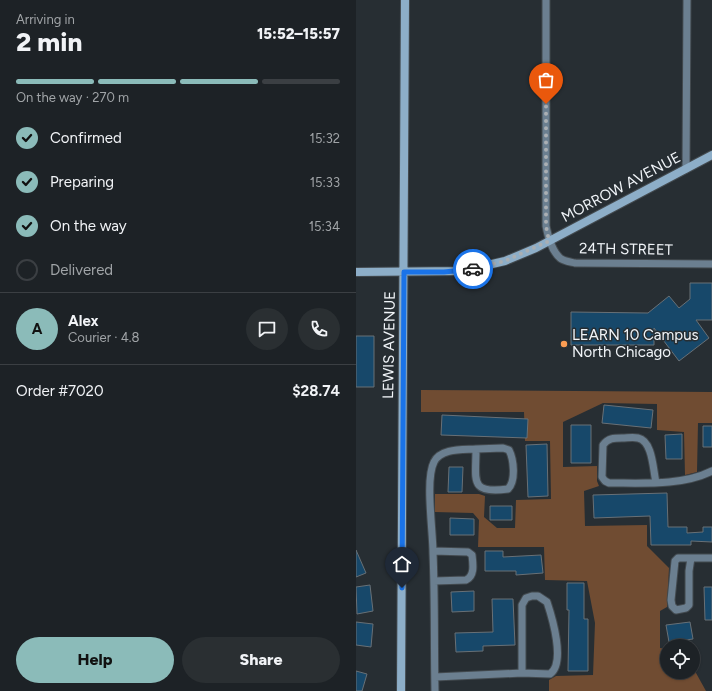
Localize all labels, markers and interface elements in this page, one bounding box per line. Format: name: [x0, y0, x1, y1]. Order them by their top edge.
text: Arriving in: [16, 12, 75, 27]
text: 15:52–15:57: [257, 25, 340, 43]
text: 2 min: [16, 26, 82, 58]
pin: [529, 63, 563, 104]
icon: bag: [535, 69, 557, 91]
text: On the way · 270 m: [16, 90, 129, 105]
icon: check: [16, 127, 38, 149]
text: Confirmed: [50, 129, 122, 147]
text: 15:32: [310, 131, 340, 146]
street label: MORROW AVENUE: [558, 148, 684, 226]
icon: check: [16, 171, 38, 193]
text: Preparing: [50, 173, 114, 191]
text: 15:33: [310, 175, 340, 190]
icon: check: [16, 215, 38, 237]
text: On the way: [50, 217, 127, 235]
text: 15:34: [309, 219, 340, 234]
street label: 24TH STREET: [579, 239, 674, 259]
courier: [453, 249, 493, 289]
icon: car: [462, 258, 484, 280]
text: Delivered: [50, 261, 113, 279]
street label: LEWIS AVENUE: [379, 291, 399, 399]
button: chat: [246, 308, 288, 350]
button: phone: [298, 308, 340, 350]
text: Alex: [68, 312, 98, 330]
text: A: [32, 320, 42, 338]
place label: LEARN 10 Campus North Chicago: [572, 326, 699, 361]
text: Courier · 4.8: [68, 330, 140, 345]
marker: LEARN 10 Campus North Chicago: [559, 339, 569, 349]
text: Order #7020: [16, 382, 104, 400]
text: $28.74: [292, 382, 340, 400]
pin: [385, 547, 419, 588]
icon: home: [391, 553, 413, 575]
button: Help: [16, 637, 174, 683]
button: Share: [182, 637, 340, 683]
map controls: [660, 639, 700, 679]
button: locate: [660, 639, 700, 679]

